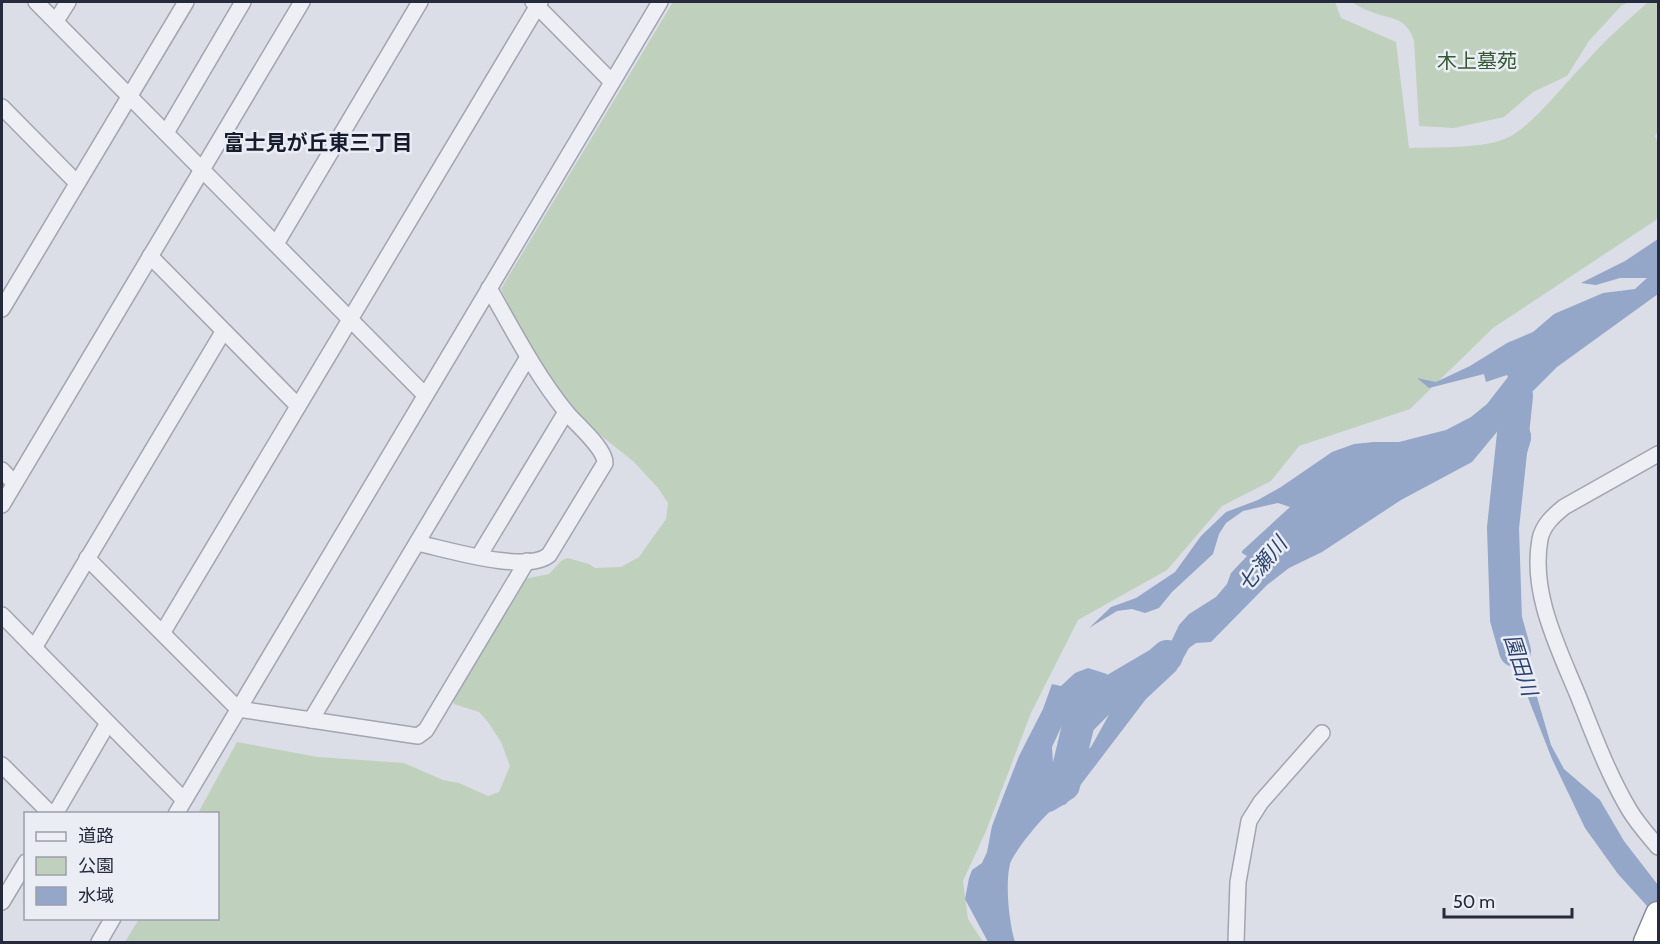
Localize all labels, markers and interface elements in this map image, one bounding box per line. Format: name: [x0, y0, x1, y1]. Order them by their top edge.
park label: 木上墓苑: [1437, 49, 1517, 73]
district label: 富士見が丘東三丁目: [224, 130, 413, 155]
water label: 七瀬川: [1232, 530, 1293, 596]
water label: 園田川: [1499, 631, 1543, 701]
legend: [24, 812, 219, 920]
text: 道路: [78, 825, 114, 847]
text: 公園: [78, 855, 114, 877]
scale bar: [1444, 881, 1572, 919]
text: 水域: [78, 885, 114, 907]
text: 50 m: [1453, 891, 1495, 913]

